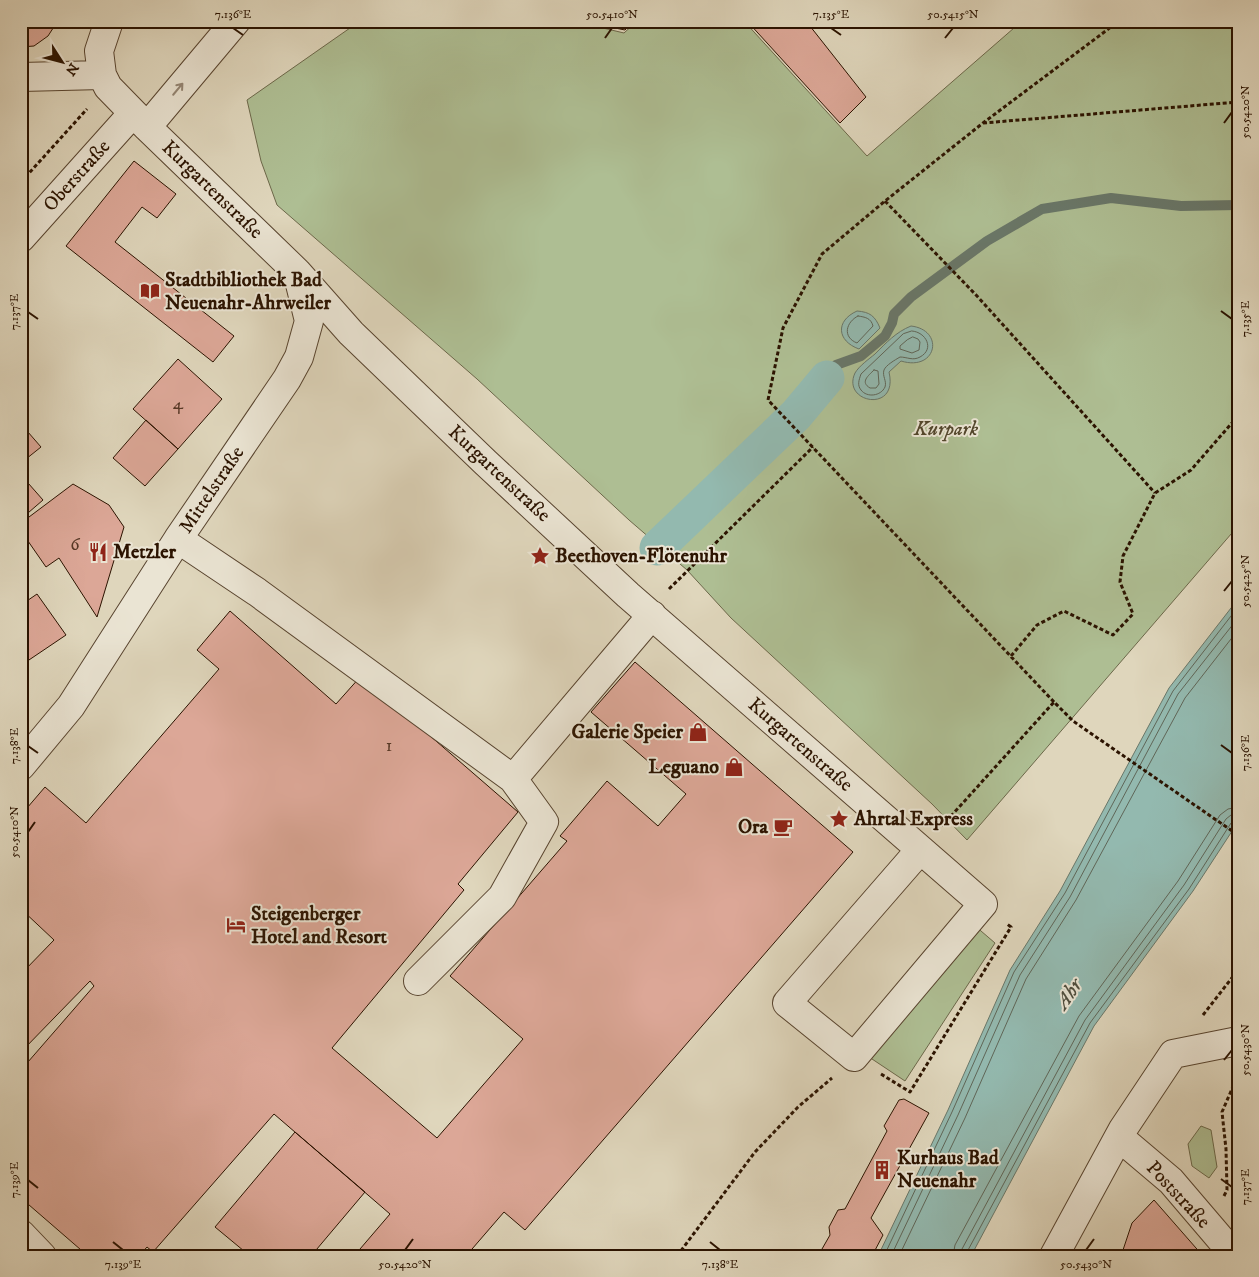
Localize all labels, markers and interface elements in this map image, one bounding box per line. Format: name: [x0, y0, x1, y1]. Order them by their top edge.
text: 7.136°E: [215, 7, 252, 22]
text: 50.5410°N: [586, 7, 638, 22]
text: 7.135°E: [813, 7, 850, 22]
text: 50.5415°N: [927, 7, 979, 22]
north arrow: [38, 38, 88, 88]
text: N: [61, 59, 82, 79]
one-way arrow: [173, 83, 184, 96]
text: 50.5420°N: [1238, 85, 1253, 139]
street label: Oberstraße: [38, 135, 116, 217]
street label: Kurgartenstraße: [156, 135, 268, 245]
place label: Stadtbibliothek Bad Neuenahr-Ahrweiler: [165, 268, 332, 316]
library icon: Stadtbibliothek Bad Neuenahr-Ahrweiler: [139, 280, 161, 302]
text: 7.137°E: [7, 293, 22, 330]
text: 7.135°E: [1238, 300, 1253, 337]
house number: 4: [173, 393, 184, 415]
park label: Kurpark: [913, 417, 979, 442]
street label: Kurgartenstraße: [443, 420, 555, 528]
street label: Mittelstraße: [174, 442, 250, 538]
house number: 6: [70, 534, 80, 556]
place label: Metzler: [113, 540, 177, 565]
restaurant icon: Metzler: [87, 541, 109, 563]
place label: Beethoven-Flötenuhr: [555, 544, 727, 569]
place icon: Beethoven-Flötenuhr: [529, 545, 551, 567]
text: 50.5425°N: [1238, 554, 1253, 607]
street label: Kurgartenstraße: [742, 693, 858, 797]
place label: Galerie Speier: [571, 720, 684, 745]
shop icon: Galerie Speier: [687, 721, 709, 743]
text: 7.138°E: [7, 727, 22, 764]
text: 7.136°E: [1238, 734, 1253, 771]
house number: 1: [386, 735, 392, 757]
place label: Leguano: [648, 755, 719, 780]
shop icon: Leguano: [723, 756, 745, 778]
text: 50.5410°N: [7, 806, 22, 858]
place label: Ahrtal Express: [853, 807, 973, 832]
place icon: Ahrtal Express: [828, 808, 850, 830]
place label: Ora: [738, 815, 769, 840]
cafe icon: Ora: [772, 816, 794, 838]
place label: Steigenberger Hotel and Resort: [251, 902, 388, 950]
hotel icon: Steigenberger Hotel and Resort: [225, 914, 247, 936]
water label: Ahr: [1048, 973, 1089, 1016]
text: 50.5430°N: [1238, 1024, 1253, 1076]
place label: Kurhaus Bad Neuenahr: [897, 1146, 1000, 1194]
street label: Poststraße: [1140, 1156, 1216, 1234]
building icon: Kurhaus Bad Neuenahr: [871, 1159, 893, 1181]
text: 7.139°E: [7, 1161, 22, 1198]
text: 7.137°E: [1238, 1168, 1253, 1205]
text: 7.139°E: [105, 1257, 142, 1272]
text: 50.5420°N: [378, 1257, 432, 1272]
text: 7.138°E: [702, 1257, 739, 1272]
text: 50.5430°N: [1060, 1257, 1112, 1272]

